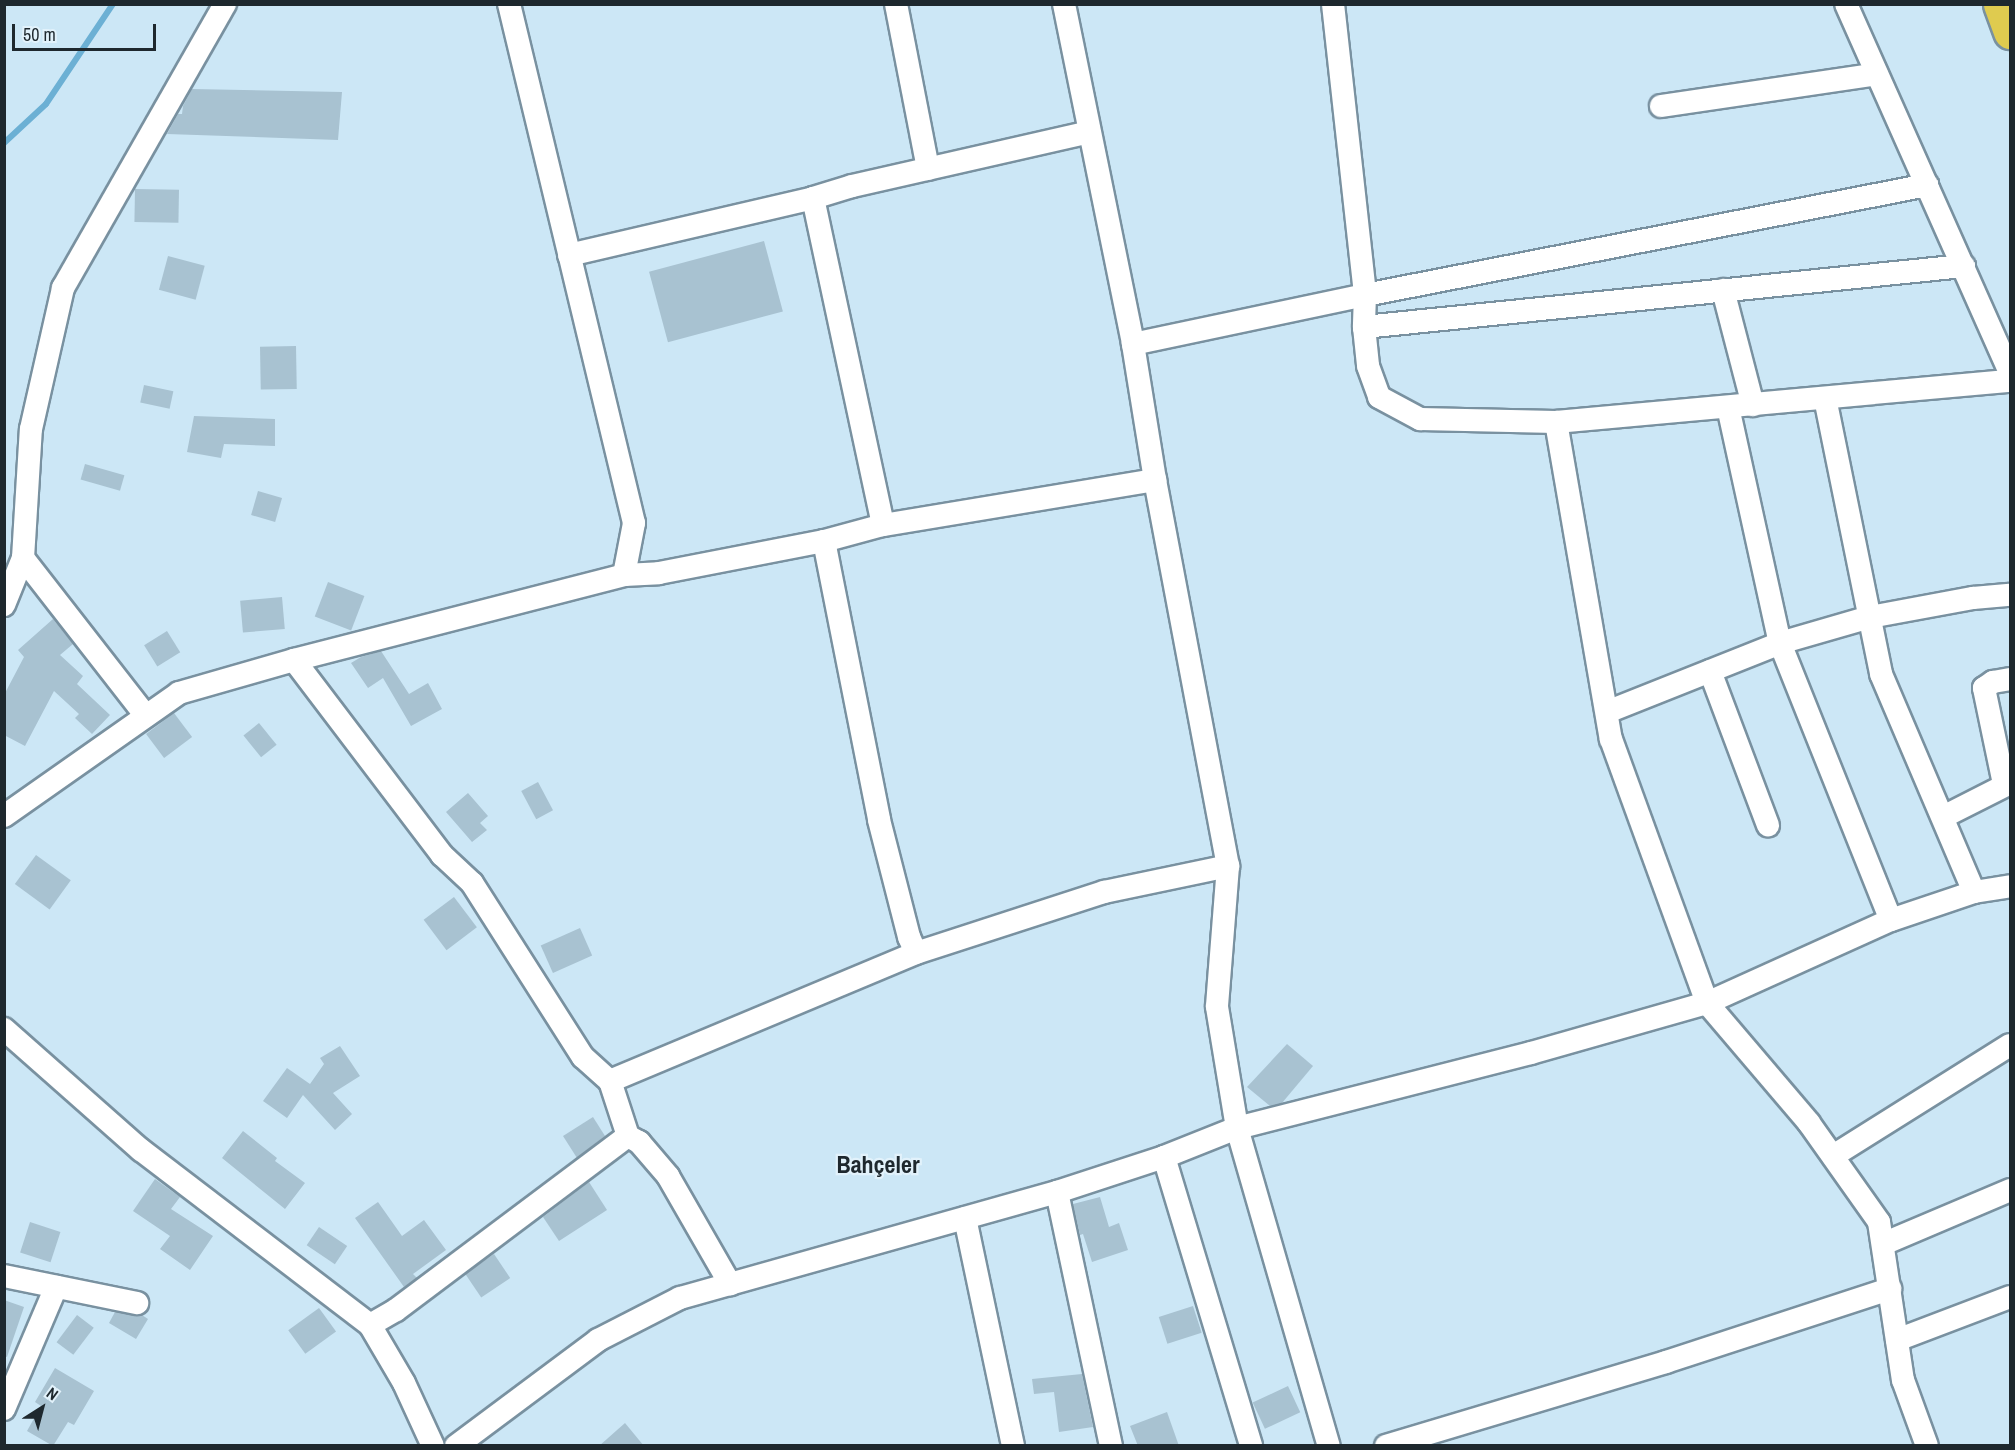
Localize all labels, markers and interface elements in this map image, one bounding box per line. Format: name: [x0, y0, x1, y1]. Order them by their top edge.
scale bar: [15, 12, 159, 50]
text: 50 m: [23, 22, 56, 47]
district label: Bahçeler: [836, 1151, 920, 1179]
north arrow: [12, 1378, 72, 1438]
text: N: [42, 1382, 63, 1405]

